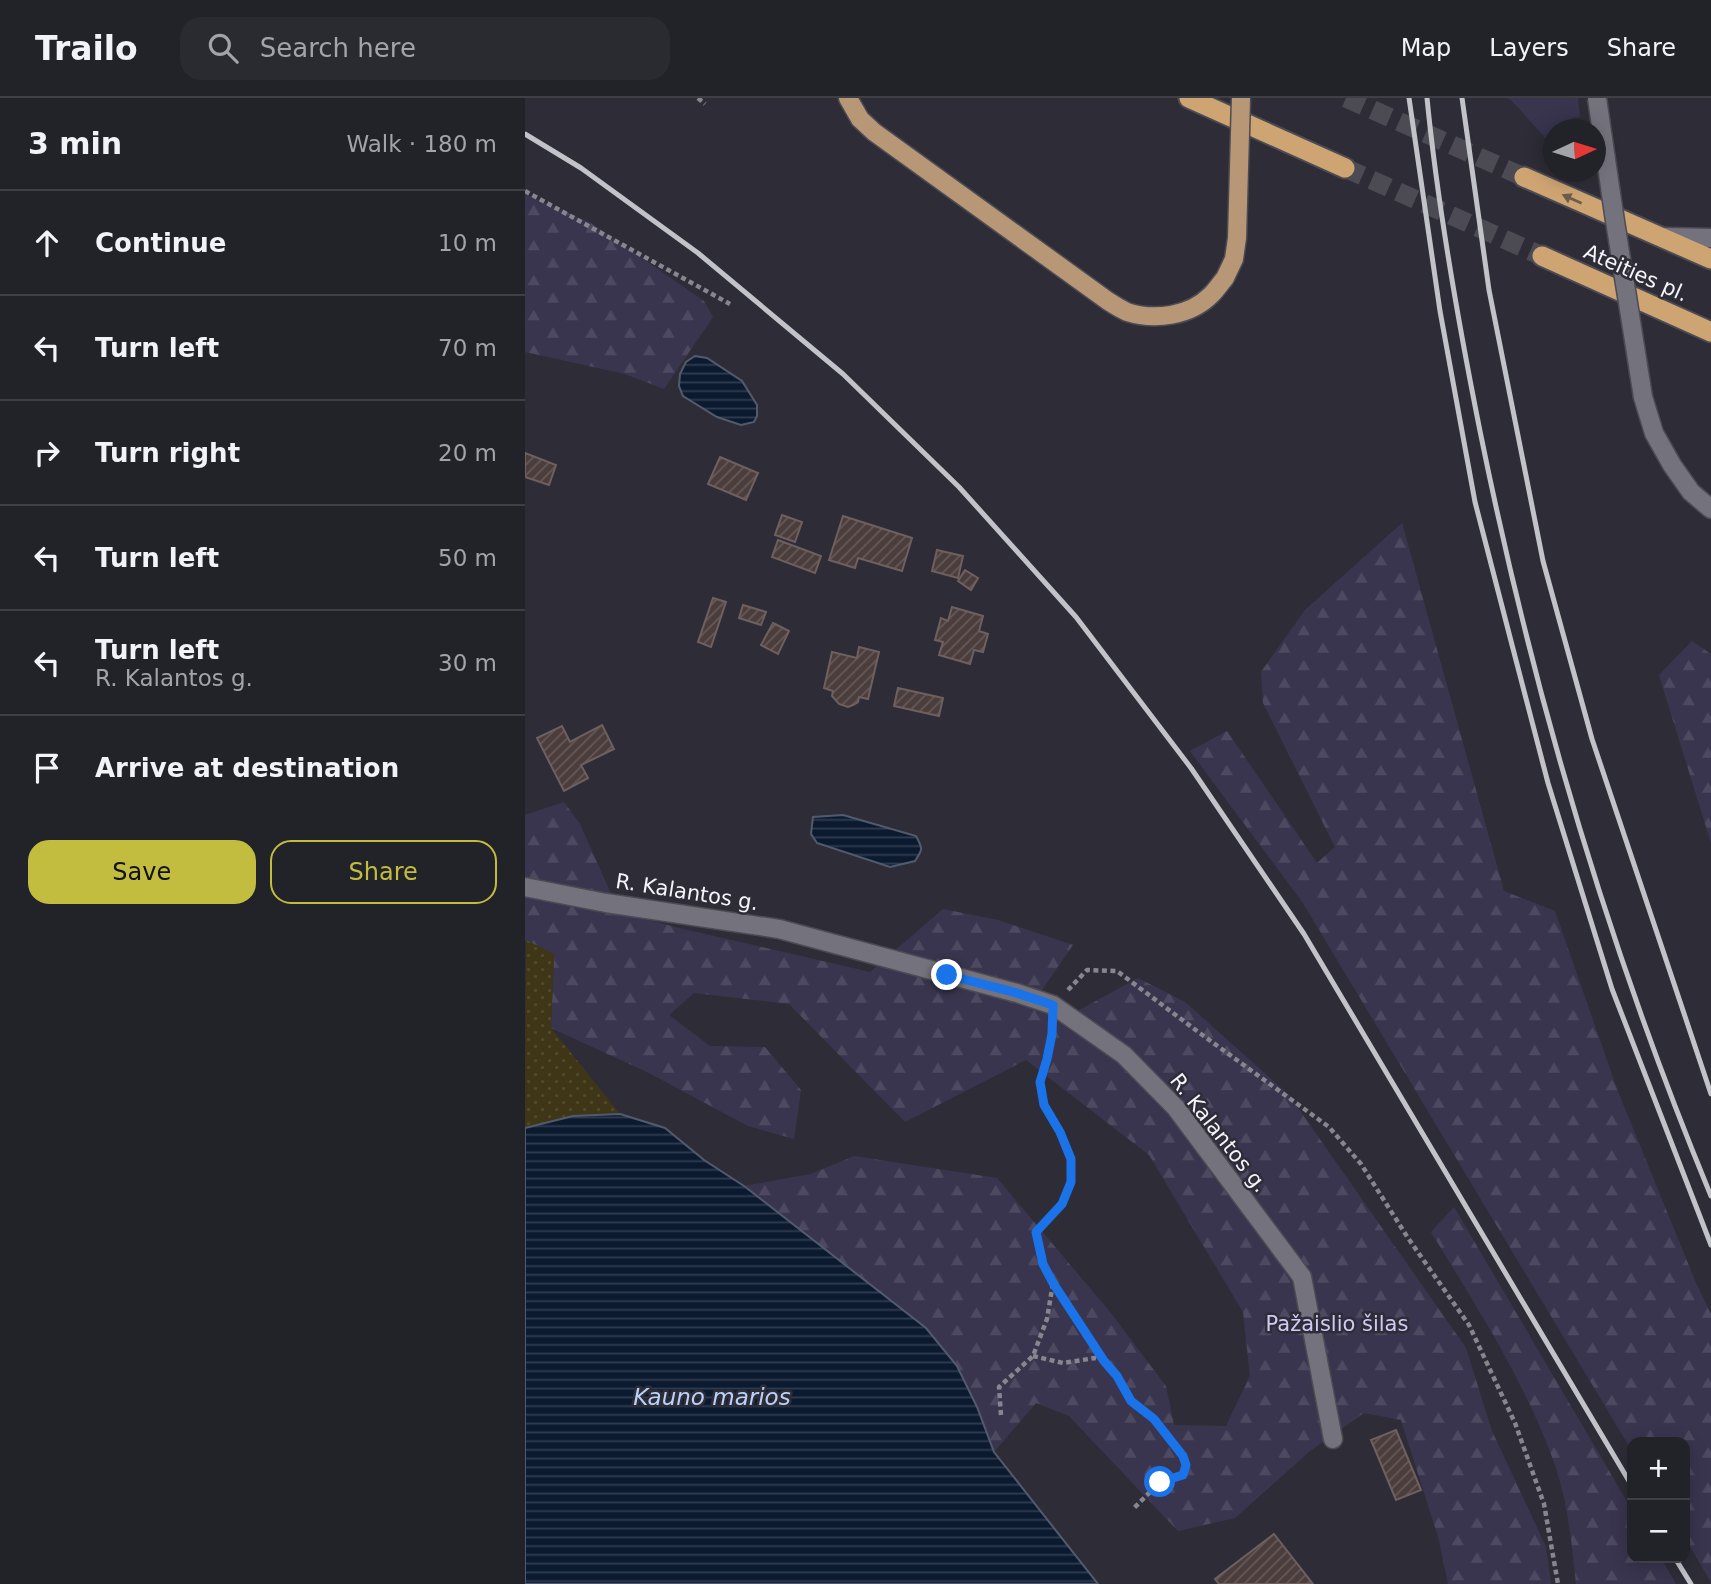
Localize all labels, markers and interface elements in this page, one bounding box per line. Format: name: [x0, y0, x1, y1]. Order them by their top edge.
search box: [180, 17, 670, 80]
text: Trailo: [35, 29, 138, 68]
icon: search: [204, 29, 242, 67]
text: Search here: [260, 33, 416, 63]
text: Map: [1401, 34, 1451, 62]
text: Layers: [1489, 34, 1569, 62]
text: Share: [1607, 34, 1676, 62]
north arrow: [1543, 119, 1606, 182]
text: 3 min: [28, 126, 122, 161]
text: Walk · 180 m: [346, 131, 497, 157]
one-way arrow: [1561, 193, 1582, 204]
icon: ahead: [28, 224, 66, 262]
text: Continue: [95, 228, 226, 258]
text: 10 m: [438, 230, 497, 256]
street label: Ateities pl.: [1580, 239, 1692, 307]
icon: left: [28, 329, 66, 367]
text: Turn left: [95, 333, 219, 363]
text: 70 m: [438, 335, 497, 361]
icon: right: [28, 434, 66, 472]
text: Turn right: [95, 438, 240, 468]
text: 20 m: [438, 440, 497, 466]
icon: left: [28, 539, 66, 577]
text: Turn left: [95, 543, 219, 573]
text: 50 m: [438, 545, 497, 571]
text: Turn left: [95, 635, 219, 665]
icon: left: [28, 644, 66, 682]
text: 30 m: [438, 650, 497, 676]
text: R. Kalantos g.: [95, 665, 253, 691]
icon: arrive: [28, 749, 66, 787]
text: Arrive at destination: [95, 753, 399, 783]
button: Save: [28, 840, 256, 904]
button: Share: [270, 840, 497, 904]
street label: R. Kalantos g.: [614, 869, 760, 915]
route end: [931, 959, 962, 990]
street label: R. Kalantos g.: [1165, 1069, 1273, 1197]
park label: Pažaislio šilas: [1266, 1312, 1408, 1336]
water label: Kauno marios: [633, 1384, 791, 1410]
map controls: [1627, 1437, 1690, 1563]
button: +: [1627, 1437, 1690, 1500]
route start: [1144, 1466, 1175, 1497]
button: −: [1627, 1500, 1690, 1563]

